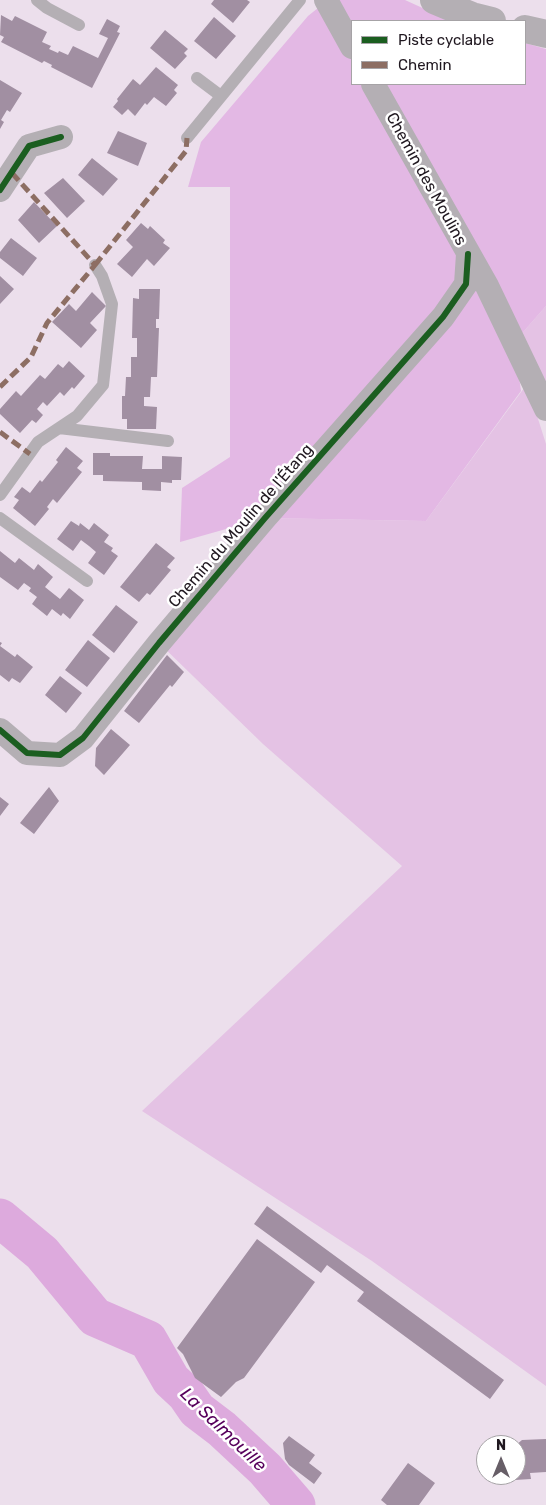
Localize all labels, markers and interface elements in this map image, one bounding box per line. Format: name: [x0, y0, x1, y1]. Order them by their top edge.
legend: [351, 20, 526, 85]
text: Piste cyclable: [398, 31, 494, 49]
text: Chemin: [398, 56, 452, 74]
street label: Chemin des Moulins: [382, 109, 470, 249]
street label: Chemin du Moulin de l'Étang: [165, 440, 317, 612]
water label: La Salmouille: [175, 1384, 271, 1476]
north arrow: [476, 1435, 526, 1485]
text: N: [496, 1437, 506, 1454]

